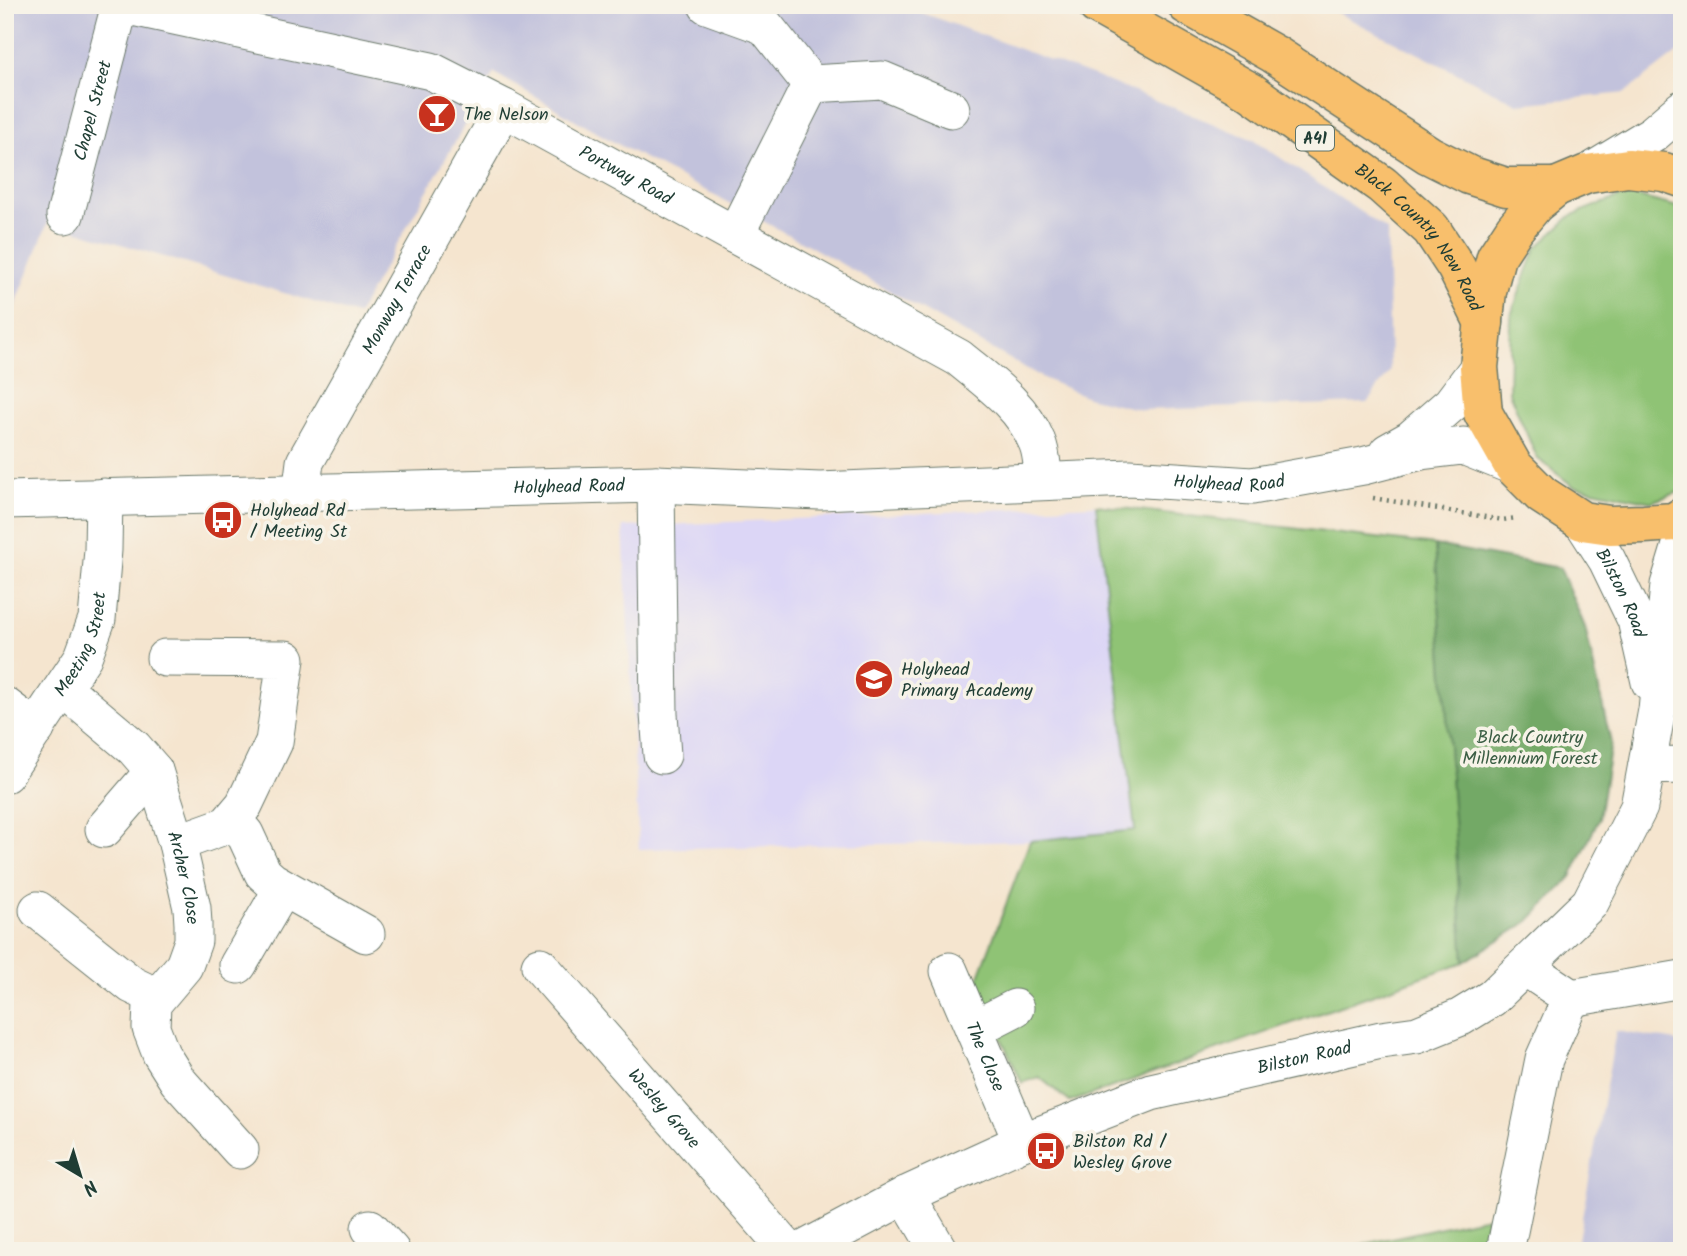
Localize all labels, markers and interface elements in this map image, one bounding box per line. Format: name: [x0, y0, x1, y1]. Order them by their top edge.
street label: Chapel Street: [67, 56, 121, 164]
bar icon: The Nelson: [416, 93, 458, 135]
place label: The Nelson: [464, 101, 549, 130]
road number: A41: [1296, 126, 1334, 150]
street label: Portway Road: [573, 139, 678, 214]
street label: Black Country New Road: [1348, 157, 1490, 318]
street label: Monway Terrace: [355, 239, 440, 360]
street label: Holyhead Road: [1172, 467, 1288, 502]
street label: Holyhead Road: [513, 472, 626, 504]
place label: Holyhead Rd / Meeting St: [250, 497, 348, 547]
bus stop icon: Holyhead Rd / Meeting St: [202, 499, 244, 541]
street label: Bilston Road: [1587, 543, 1653, 641]
street label: Meeting Street: [47, 590, 115, 703]
place label: Holyhead Primary Academy: [901, 656, 1033, 706]
school or university icon: Holyhead Primary Academy: [853, 658, 895, 700]
park label: Black Country Millennium Forest: [1462, 724, 1599, 774]
street label: Archer Close: [158, 827, 206, 925]
street label: The Close: [956, 1017, 1012, 1097]
street label: Bilston Road: [1255, 1034, 1356, 1084]
street label: Wesley Grove: [620, 1063, 707, 1156]
place label: Bilston Rd / Wesley Grove: [1073, 1128, 1172, 1178]
bus stop icon: Bilston Rd / Wesley Grove: [1025, 1130, 1067, 1172]
north arrow: [46, 1140, 116, 1210]
text: N: [75, 1171, 103, 1202]

